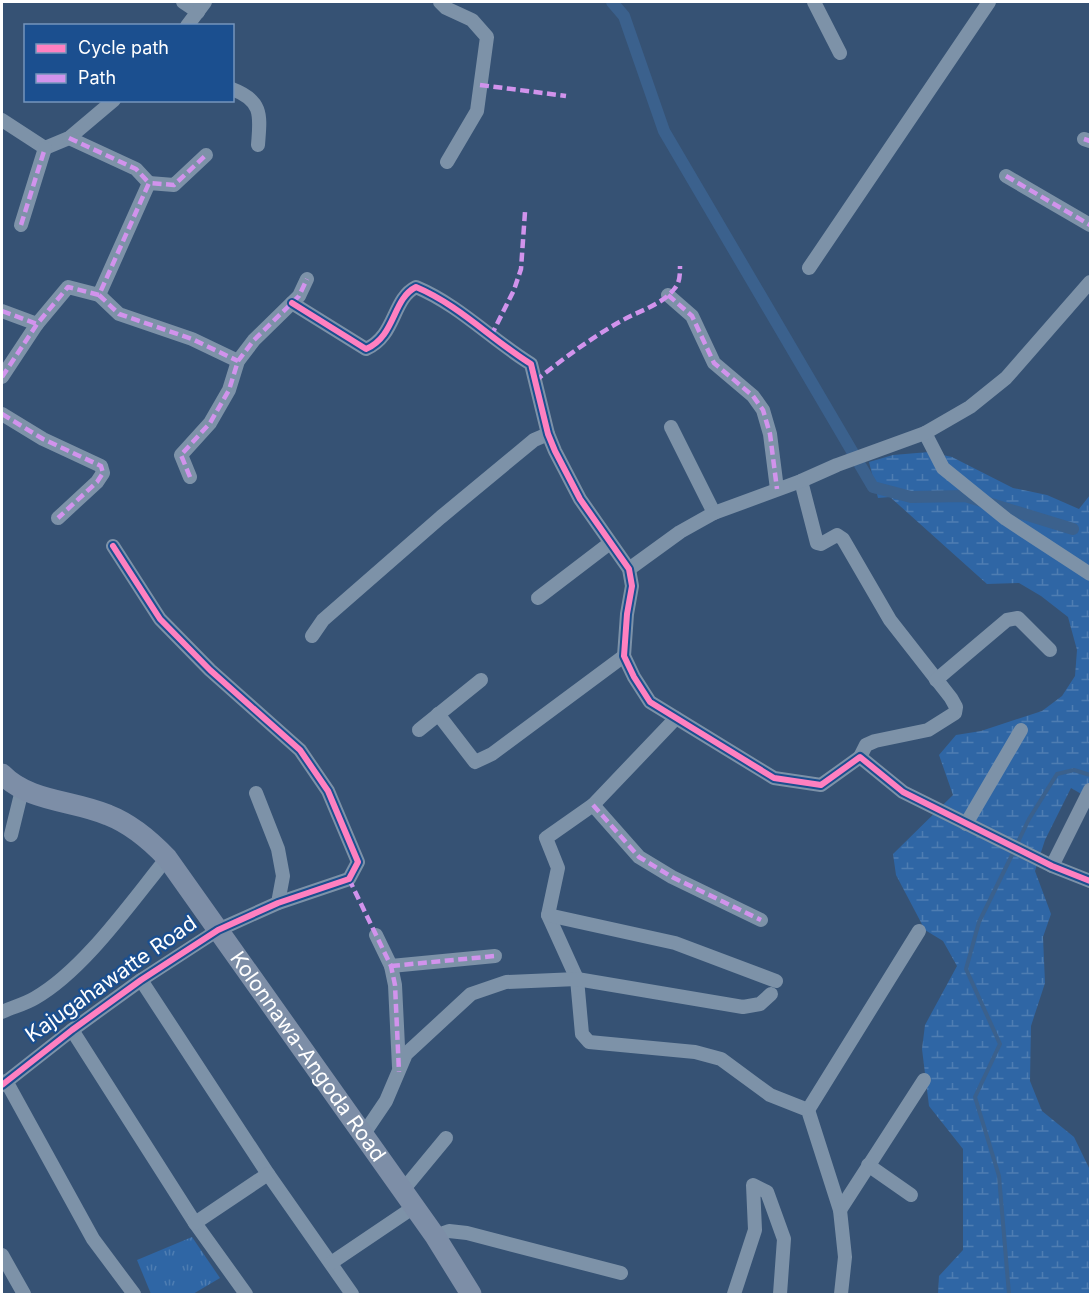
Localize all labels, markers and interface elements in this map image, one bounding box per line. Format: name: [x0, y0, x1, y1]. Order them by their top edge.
legend: [24, 24, 234, 102]
text: Cycle path: [78, 37, 169, 58]
text: Path: [78, 67, 116, 88]
street label: Kajugahawatte Road: [20, 910, 201, 1047]
street label: Kolonnawa-Angoda Road: [225, 946, 391, 1166]

